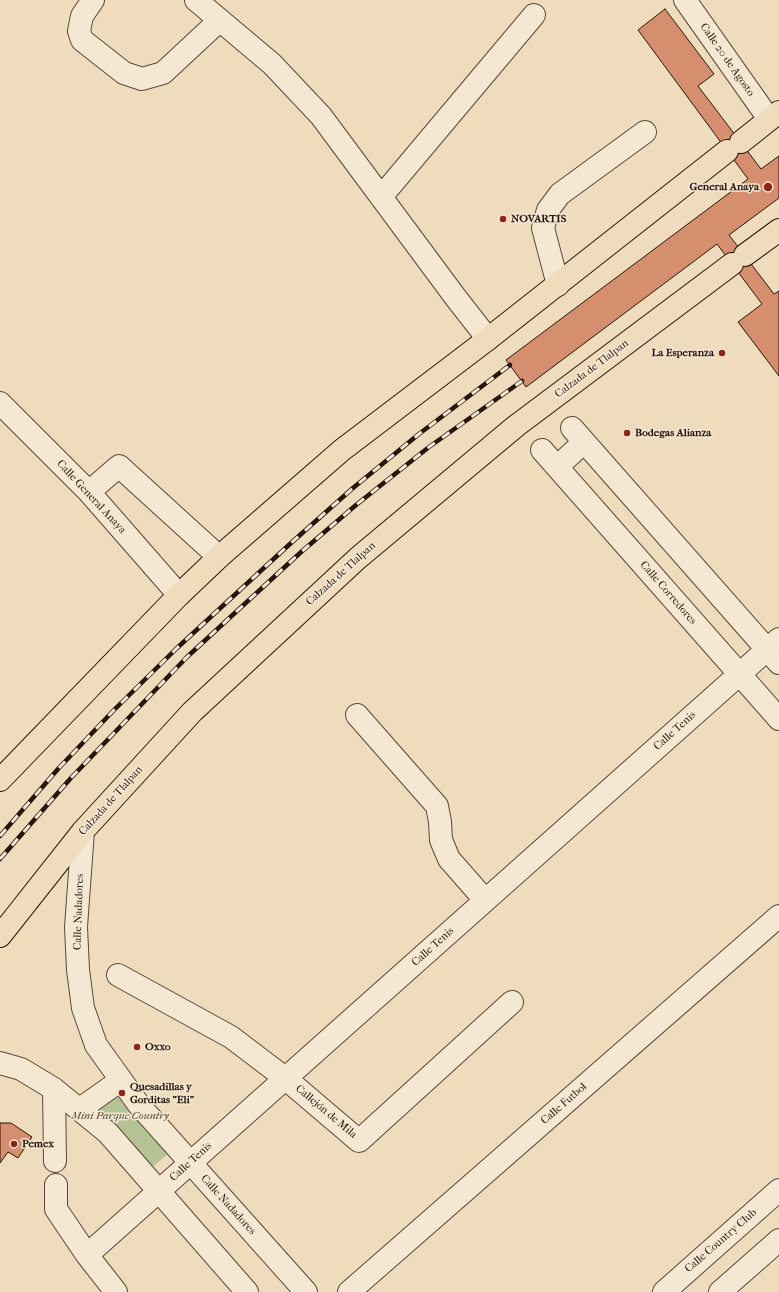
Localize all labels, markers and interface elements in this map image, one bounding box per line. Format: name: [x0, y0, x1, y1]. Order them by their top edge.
street label: Calle 20 de Agosto: [697, 21, 757, 99]
place label: General Anaya: [690, 180, 759, 194]
marker: General Anaya: [762, 181, 774, 193]
place label: NOVARTIS: [511, 212, 566, 226]
marker: NOVARTIS: [498, 214, 508, 224]
street label: Calzada de Tlalpan: [553, 337, 631, 401]
place label: La Esperanza: [652, 346, 714, 360]
marker: La Esperanza: [717, 348, 727, 358]
place label: Bodegas Alianza: [635, 426, 711, 440]
marker: Bodegas Alianza: [622, 428, 632, 438]
street label: Calle General Anaya: [54, 458, 128, 536]
street label: Calzada de Tlalpan: [304, 539, 378, 609]
street label: Calle Corredores: [637, 559, 699, 627]
street label: Calle Tenis: [651, 709, 699, 753]
street label: Calzada de Tlalpan: [76, 764, 146, 838]
street label: Calle Nadadores: [71, 874, 87, 950]
street label: Calle Tenis: [409, 925, 457, 969]
place label: Oxxo: [145, 1040, 171, 1054]
marker: Oxxo: [132, 1042, 142, 1052]
place label: Quesadillas y Gorditas "Eli": [130, 1080, 194, 1106]
street label: Calle Futbol: [538, 1080, 590, 1128]
street label: Callejón de Mila: [293, 1082, 359, 1142]
marker: Quesadillas y Gorditas "Eli": [117, 1088, 127, 1098]
park label: Mini Parque Country: [71, 1109, 169, 1123]
place label: Pemex: [22, 1137, 54, 1151]
marker: Pemex: [9, 1139, 19, 1149]
street label: Calle Tenis: [167, 1140, 215, 1184]
street label: Calle Nadadores: [198, 1172, 258, 1238]
street label: Calle Country Club: [682, 1206, 760, 1276]

